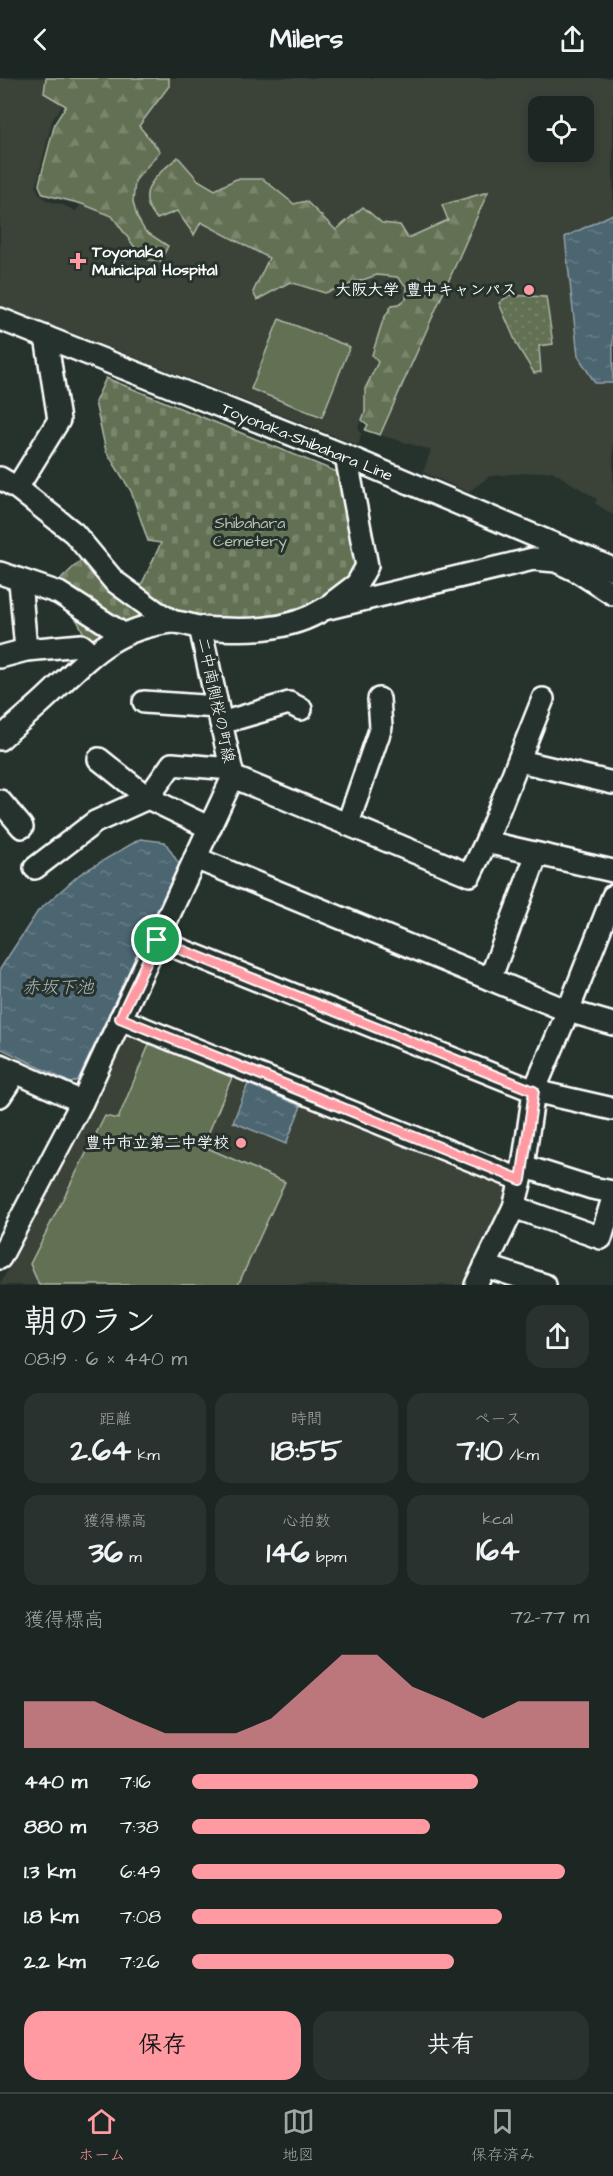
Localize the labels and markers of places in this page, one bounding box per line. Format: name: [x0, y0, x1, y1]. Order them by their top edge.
place label: Toyonaka Municipal Hospital: [91, 241, 218, 281]
marker: Toyonaka Municipal Hospital: [69, 252, 87, 270]
place label: 大阪大学 豊中キャンパス: [335, 279, 517, 301]
marker: 大阪大学 豊中キャンパス: [522, 283, 536, 297]
pin: [131, 914, 182, 965]
place label: 豊中市立第二中学校: [85, 1132, 229, 1154]
marker: 豊中市立第二中学校: [234, 1136, 248, 1150]

